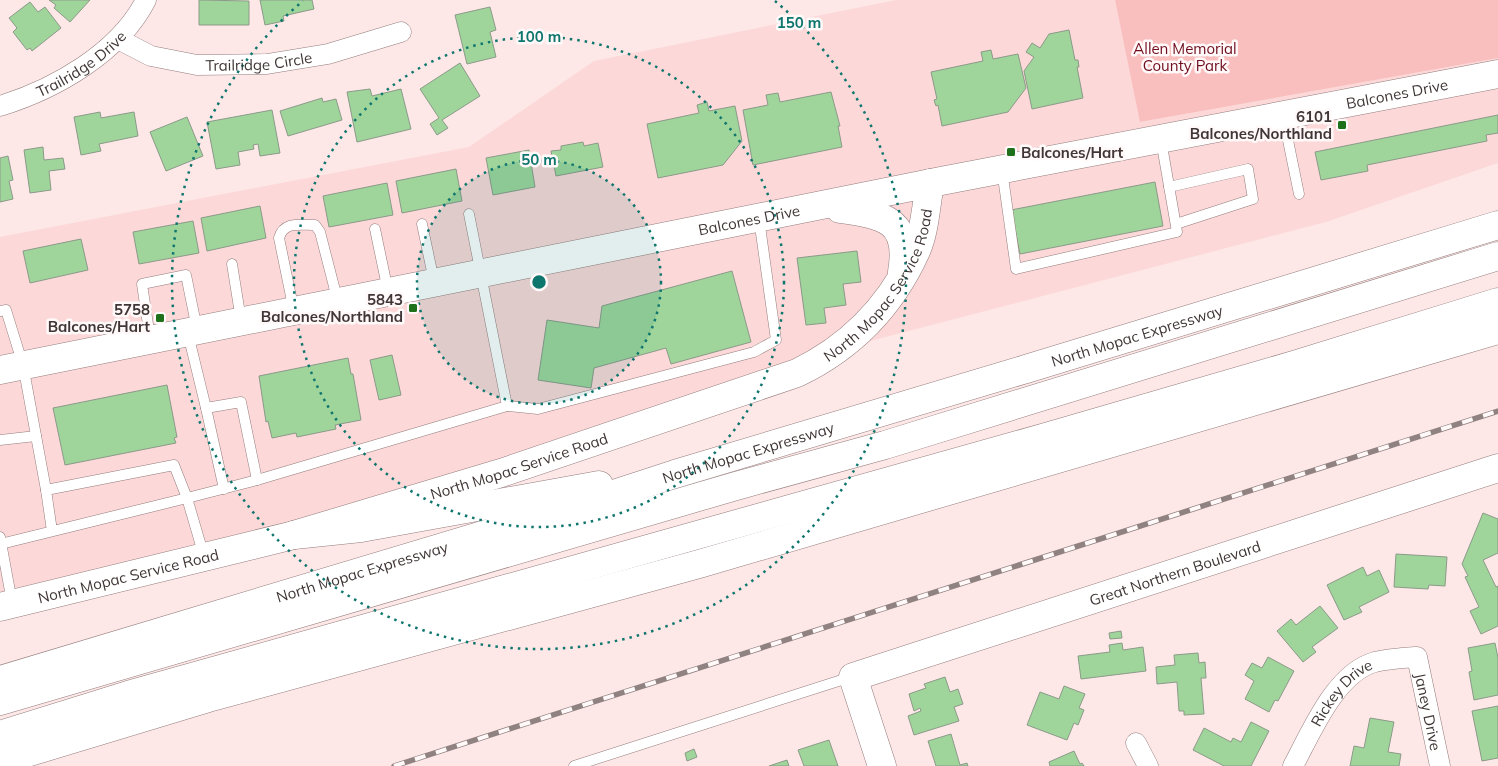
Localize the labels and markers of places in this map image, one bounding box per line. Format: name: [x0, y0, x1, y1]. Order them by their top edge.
place label: 6101 Balcones/Northland: [1190, 107, 1332, 143]
marker: 6101 Balcones/Northland: [1336, 119, 1348, 131]
place label: Balcones/Hart: [1021, 143, 1124, 162]
marker: Balcones/Hart: [1005, 146, 1017, 158]
centre of rings: [530, 273, 548, 291]
place label: 5843 Balcones/Northland: [261, 290, 403, 326]
place label: 5758 Balcones/Hart: [48, 300, 150, 336]
marker: 5843 Balcones/Northland: [407, 302, 419, 314]
marker: 5758 Balcones/Hart: [154, 312, 166, 324]

